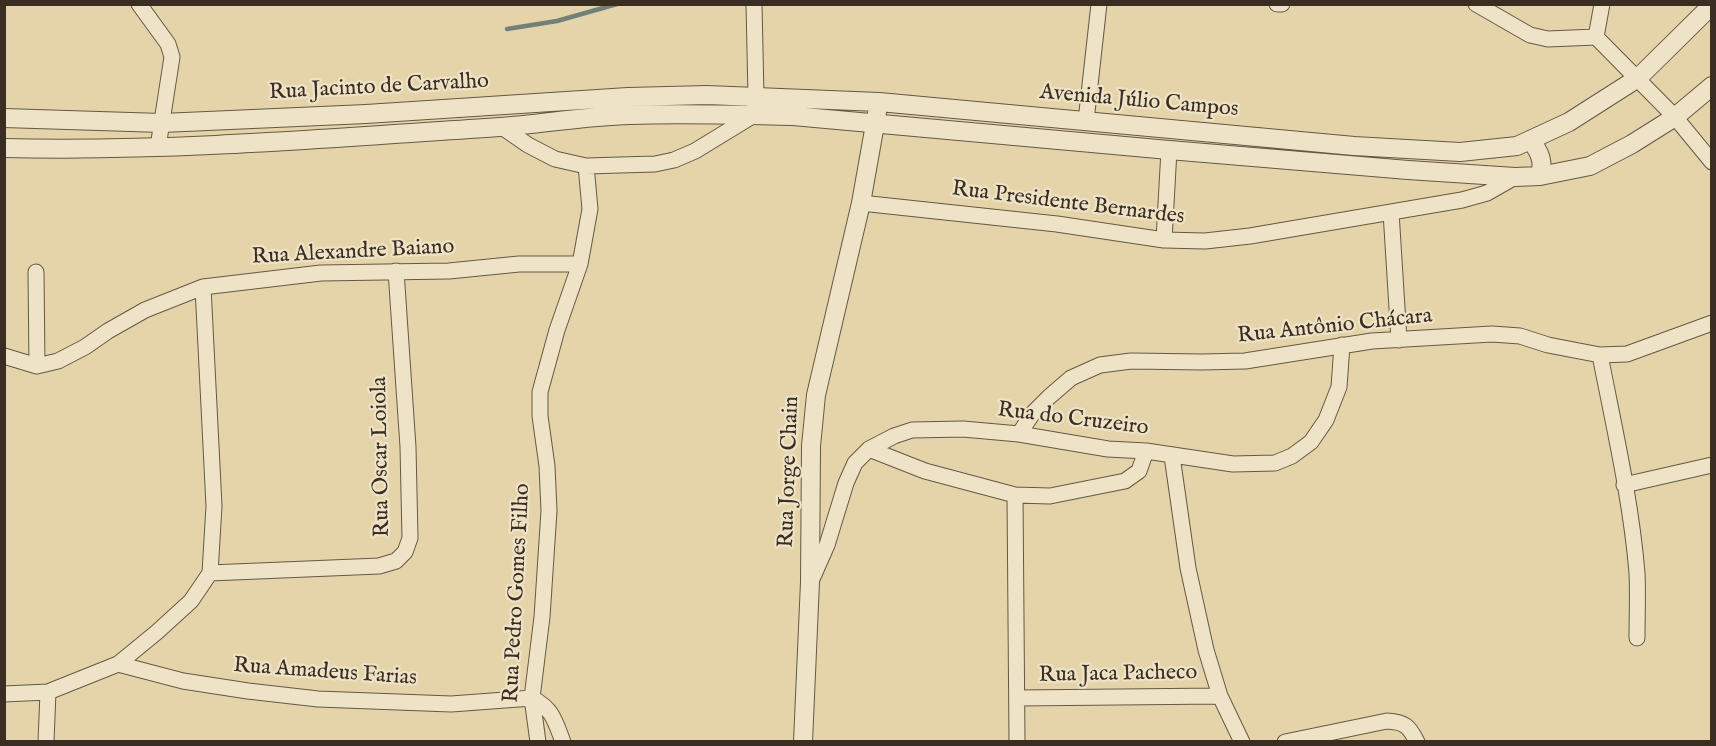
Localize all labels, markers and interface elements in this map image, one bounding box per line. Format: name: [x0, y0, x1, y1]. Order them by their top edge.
street label: Rua Jacinto de Carvalho: [268, 69, 490, 107]
street label: Avenida Júlio Campos: [1038, 80, 1240, 124]
street label: Rua Presidente Bernardes: [950, 177, 1186, 231]
street label: Rua Alexandre Baiano: [251, 235, 455, 271]
street label: Rua Antônio Chácara: [1236, 304, 1434, 350]
street label: Rua Oscar Loiola: [367, 376, 397, 538]
street label: Rua Jorge Chain: [774, 396, 806, 548]
street label: Rua do Cruzeiro: [996, 398, 1150, 442]
street label: Rua Pedro Gomes Filho: [499, 483, 537, 703]
street label: Rua Amadeus Farias: [232, 653, 418, 693]
street label: Rua Jaca Pacheco: [1038, 660, 1198, 690]

